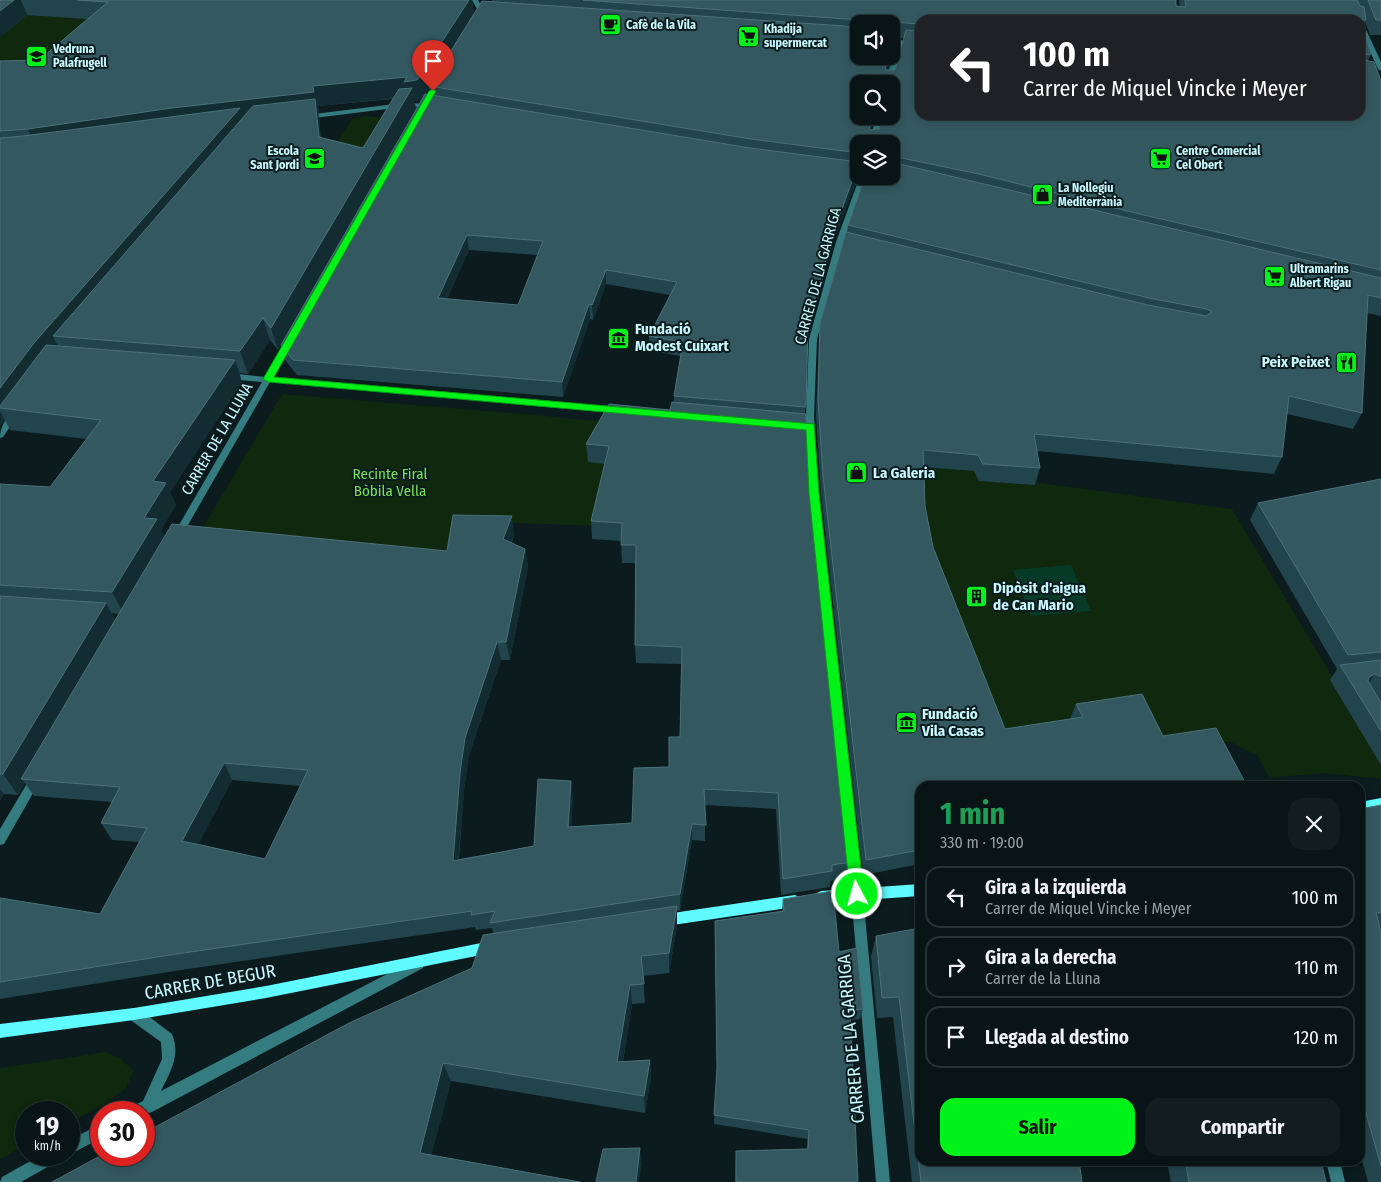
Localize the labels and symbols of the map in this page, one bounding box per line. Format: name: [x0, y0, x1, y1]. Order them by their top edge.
cafe icon: Cafè de la Vila: [598, 13, 622, 37]
place label: Cafè de la Vila: [626, 18, 696, 32]
place label: Khadija supermercat: [764, 22, 828, 50]
supermarket icon: Khadija supermercat: [736, 24, 760, 48]
pin: [412, 40, 454, 91]
place label: Vedruna Palafrugell: [52, 42, 108, 70]
school or university icon: Vedruna Palafrugell: [25, 44, 49, 68]
place label: Escola Sant Jordi: [250, 144, 299, 172]
place label: Centre Comercial Cel Obert: [1176, 144, 1261, 172]
school or university icon: Escola Sant Jordi: [303, 146, 327, 170]
supermarket icon: Centre Comercial Cel Obert: [1148, 146, 1172, 170]
place label: La Nollegiu Mediterrània: [1058, 181, 1122, 209]
shop icon: La Nollegiu Mediterrània: [1030, 183, 1054, 207]
street label: CARRER DE LA GARRIGA: [791, 205, 845, 347]
place label: Ultramarins Albert Rigau: [1289, 262, 1351, 290]
supermarket icon: Ultramarins Albert Rigau: [1262, 264, 1286, 288]
place label: Fundació Modest Cuixart: [635, 320, 730, 355]
museum icon: Fundació Modest Cuixart: [607, 326, 631, 350]
restaurant icon: Peix Peixet: [1334, 350, 1358, 374]
place label: Peix Peixet: [1262, 353, 1331, 371]
street label: CARRER DE LA LLUNA: [178, 380, 257, 498]
shop icon: La Galeria: [845, 461, 869, 485]
place label: La Galeria: [873, 464, 936, 482]
park label: Recinte Firal Bòbila Vella: [353, 465, 427, 500]
place label: Dipòsit d'aigua de Can Mario: [993, 579, 1087, 614]
building icon: Dipòsit d'aigua de Can Mario: [965, 585, 989, 609]
place label: Fundació Vila Casas: [921, 705, 984, 740]
museum icon: Fundació Vila Casas: [894, 711, 918, 735]
position arrow: [830, 867, 882, 919]
street label: CARRER DE LA GARRIGA: [833, 953, 869, 1124]
street label: CARRER DE BEGUR: [143, 960, 277, 1004]
speed limit sign: 30: [90, 1101, 155, 1166]

